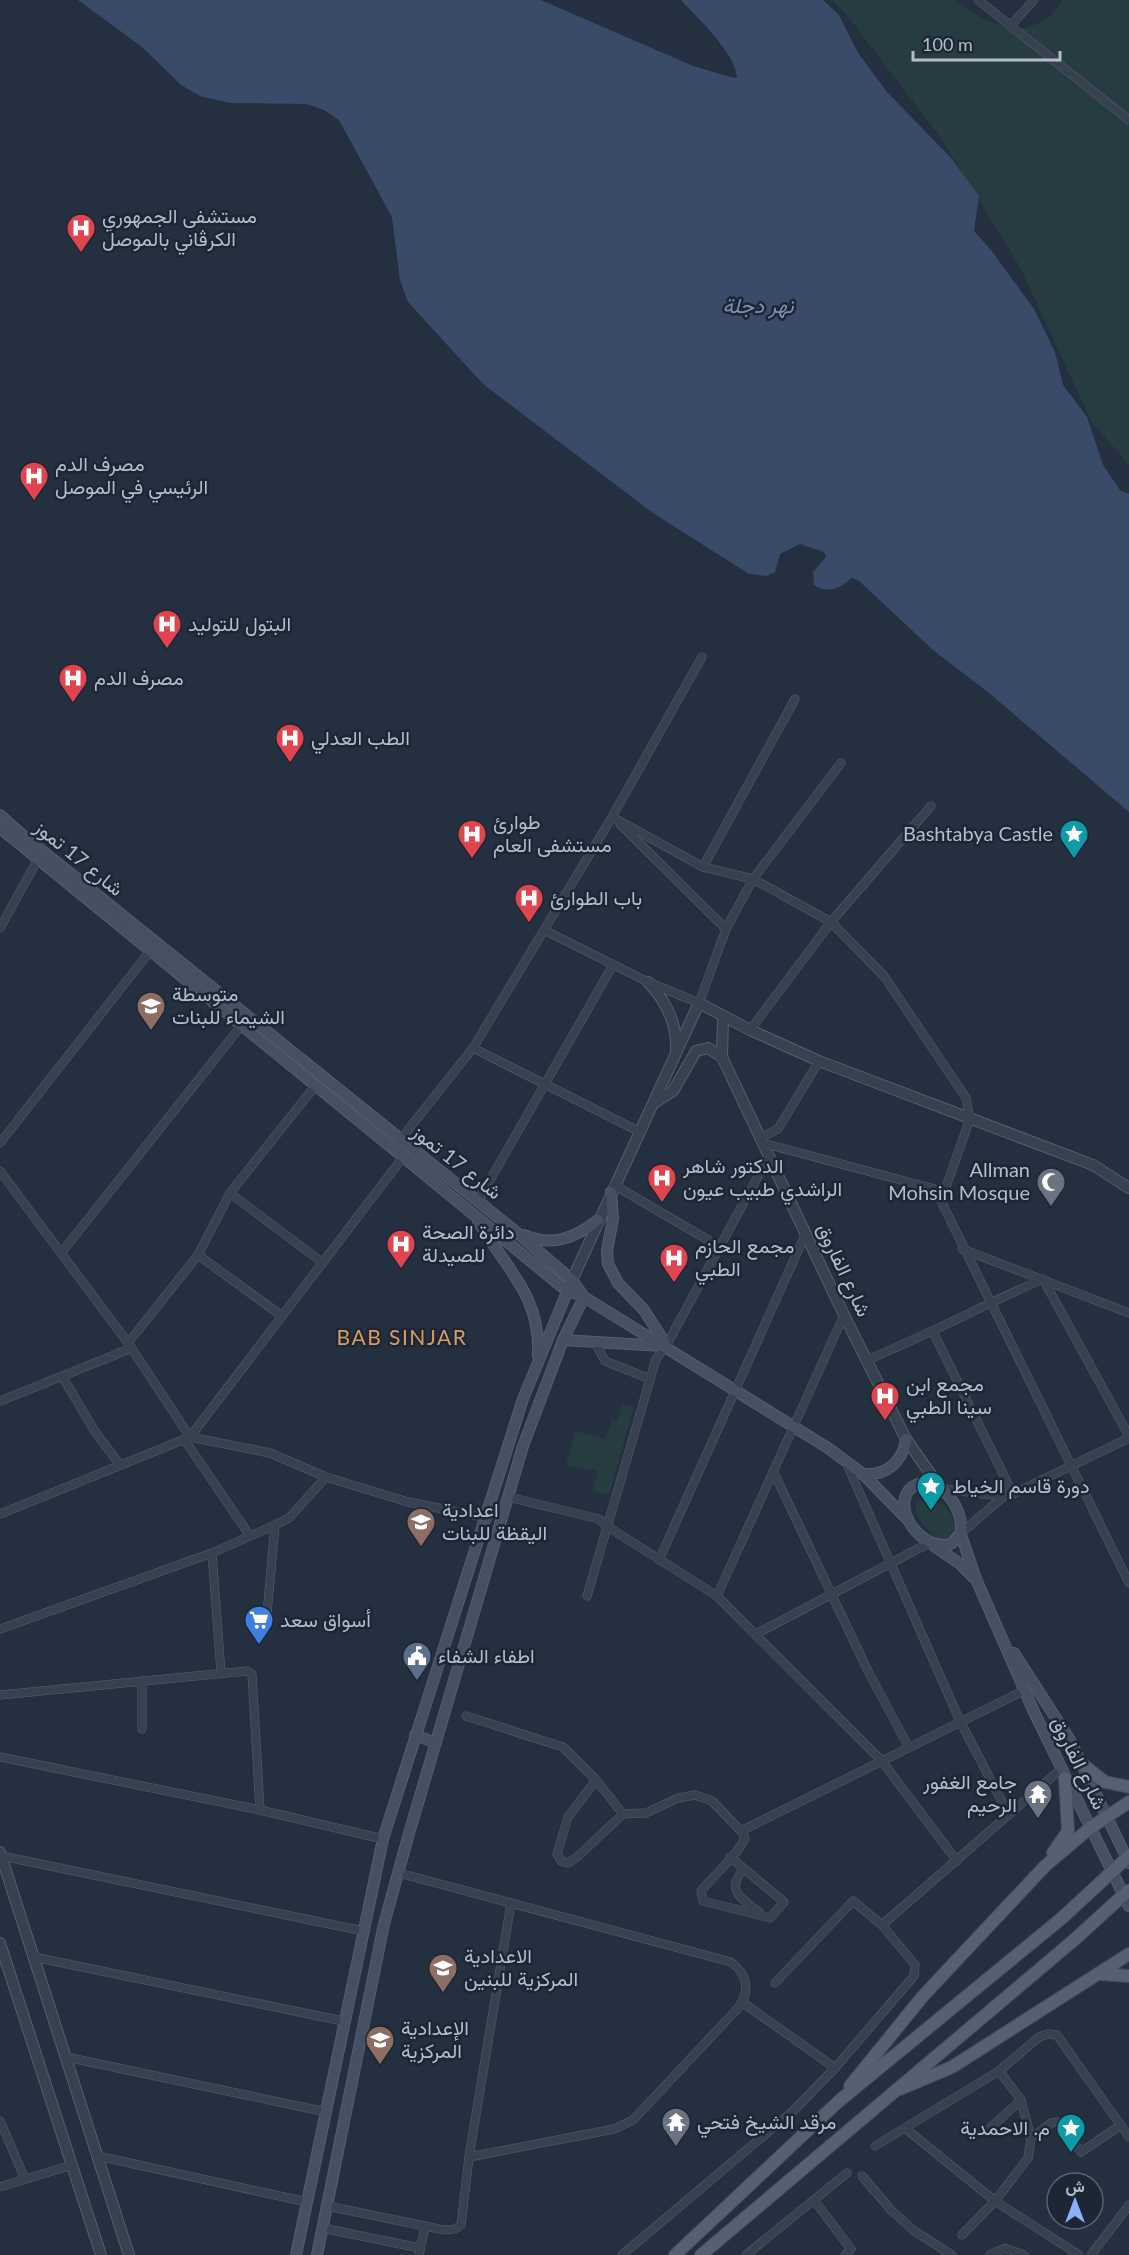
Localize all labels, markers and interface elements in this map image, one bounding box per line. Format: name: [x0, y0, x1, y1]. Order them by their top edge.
scale bar: [913, 24, 1060, 62]
text: 100 m: [922, 33, 973, 55]
place label: مستشفى الجمهوري الكرڤاني بالموصل: [102, 203, 257, 256]
hospital icon: مستشفى الجمهوري الكرڤاني بالموصل: [65, 212, 97, 254]
water label: نهر دجلة: [722, 292, 795, 319]
place label: مصرف الدم الرئيسي في الموصل: [55, 451, 208, 504]
hospital icon: مصرف الدم الرئيسي في الموصل: [18, 460, 50, 502]
hospital icon: البتول للتوليد: [151, 608, 183, 650]
place label: البتول للتوليد: [188, 611, 291, 637]
hospital icon: مصرف الدم: [57, 662, 89, 704]
place label: مصرف الدم: [94, 665, 184, 691]
hospital icon: الطب العدلي: [274, 722, 306, 764]
place label: الطب العدلي: [311, 725, 410, 755]
place label: طوارئ مستشفى العام: [493, 809, 612, 858]
street label: شارع 17 تموز: [28, 814, 129, 903]
hospital icon: طوارئ مستشفى العام: [456, 818, 488, 860]
place icon: Bashtabya Castle: [1058, 818, 1090, 860]
place label: Bashtabya Castle: [903, 821, 1053, 845]
hospital icon: باب الطوارئ: [513, 882, 545, 924]
place label: باب الطوارئ: [550, 885, 642, 911]
place label: متوسطة الشيماء للبنات: [172, 981, 285, 1029]
school or university icon: متوسطة الشيماء للبنات: [135, 990, 167, 1032]
street label: شارع 17 تموز: [405, 1118, 507, 1206]
place label: الدكتور شاهر الراشدي طبيب عيون: [682, 1153, 842, 1206]
place label: Allman Mohsin Mosque: [888, 1157, 1030, 1204]
hospital icon: الدكتور شاهر الراشدي طبيب عيون: [646, 1162, 678, 1204]
mosque icon: Allman Mohsin Mosque: [1035, 1166, 1067, 1208]
place label: دائرة الصحة للصيدلة: [422, 1219, 515, 1267]
street label: شارع الفاروق: [810, 1219, 877, 1321]
hospital icon: دائرة الصحة للصيدلة: [385, 1228, 417, 1270]
place label: مجمع الحازم الطبي: [695, 1233, 794, 1286]
hospital icon: مجمع الحازم الطبي: [658, 1242, 690, 1284]
district label: BAB SINJAR: [337, 1324, 467, 1349]
place label: مجمع ابن سينا الطبي: [906, 1371, 992, 1424]
hospital icon: مجمع ابن سينا الطبي: [869, 1380, 901, 1422]
place icon: دورة قاسم الخياط: [915, 1470, 947, 1512]
place label: دورة قاسم الخياط: [952, 1473, 1089, 1499]
place label: اعدادية اليقظة للبنات: [442, 1497, 547, 1545]
school or university icon: اعدادية اليقظة للبنات: [405, 1506, 437, 1548]
supermarket icon: أسواق سعد: [243, 1604, 275, 1646]
place label: أسواق سعد: [280, 1607, 371, 1633]
public building icon: اطفاء الشفاء: [401, 1640, 433, 1682]
place label: اطفاء الشفاء: [438, 1643, 535, 1667]
street label: شارع الفاروق: [1044, 1712, 1113, 1814]
place label: جامع الغفور الرحيم: [922, 1769, 1017, 1818]
temple icon: جامع الغفور الرحيم: [1022, 1778, 1054, 1820]
place label: الاعدادية المركزية للبنين: [464, 1943, 578, 1992]
school or university icon: الاعدادية المركزية للبنين: [427, 1952, 459, 1994]
place label: الإعدادية المركزية: [401, 2015, 469, 2064]
school or university icon: الإعدادية المركزية: [364, 2024, 396, 2066]
temple icon: مرقد الشيخ فتحي: [660, 2106, 692, 2148]
place label: مرقد الشيخ فتحي: [697, 2109, 836, 2139]
place icon: م. الاحمدية: [1055, 2112, 1087, 2154]
place label: م. الاحمدية: [960, 2115, 1050, 2141]
north arrow: [1045, 2171, 1105, 2231]
text: ش: [1065, 2176, 1085, 2196]

